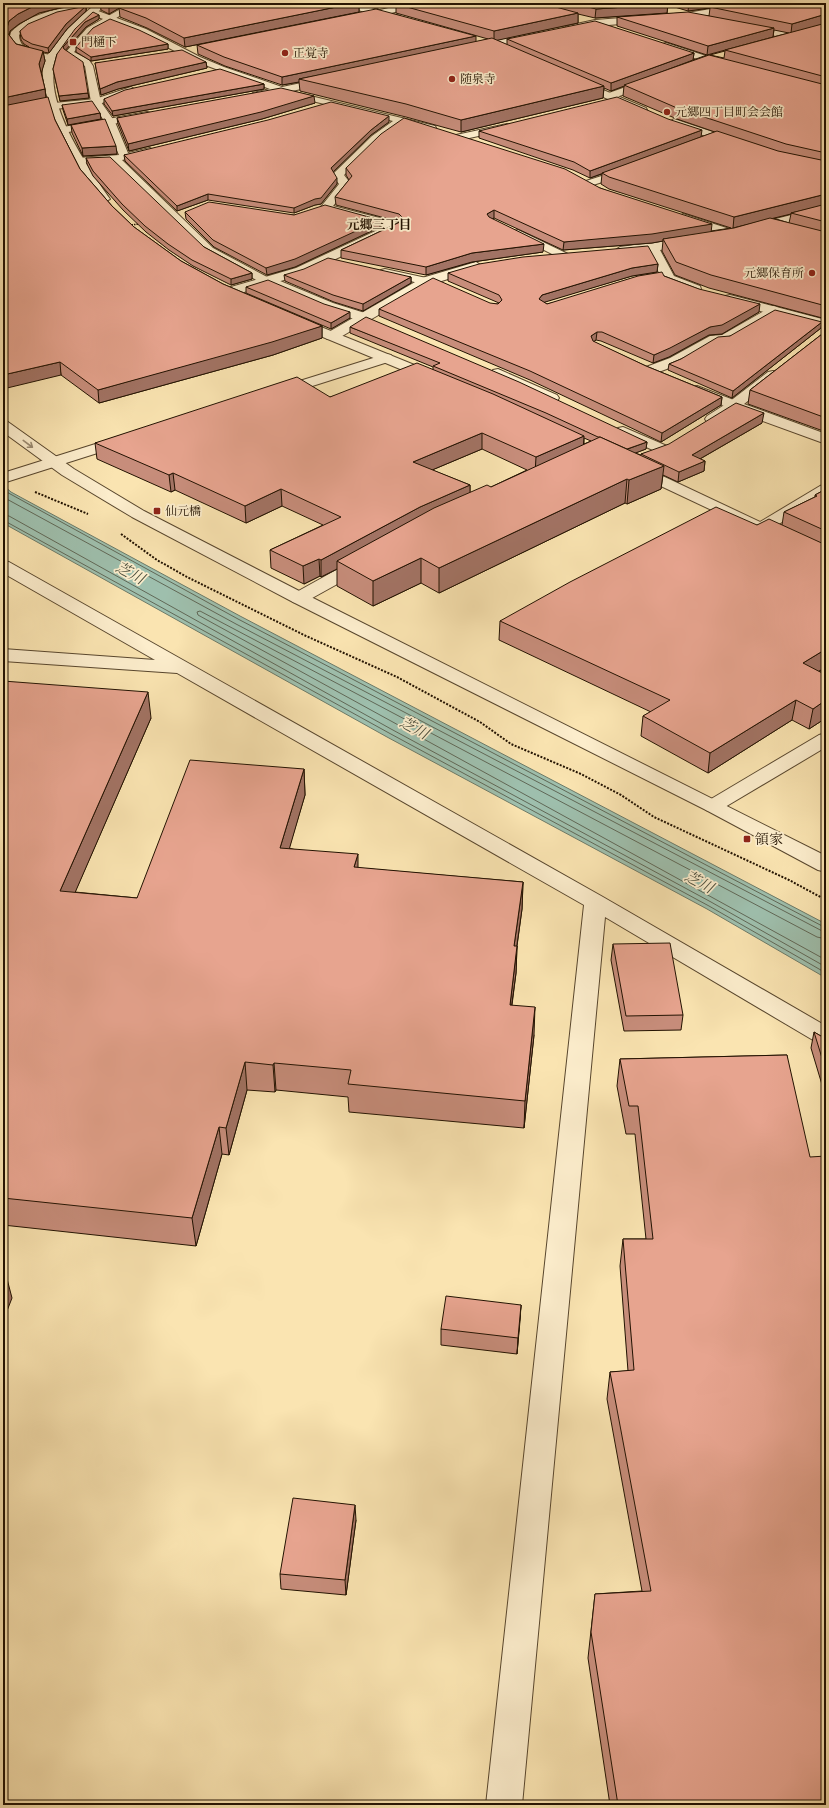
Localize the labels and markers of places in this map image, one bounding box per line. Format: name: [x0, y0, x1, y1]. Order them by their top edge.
place label: 門樋下: [81, 35, 117, 50]
marker: 門樋下: [68, 37, 78, 47]
place label: 正覚寺: [293, 46, 329, 61]
marker: 正覚寺: [280, 48, 290, 58]
place label: 随泉寺: [460, 72, 496, 87]
marker: 随泉寺: [447, 74, 457, 84]
place label: 元郷四丁目町会会館: [675, 105, 783, 120]
marker: 元郷四丁目町会会館: [662, 107, 672, 117]
place label: 元郷保育所: [744, 266, 804, 281]
marker: 元郷保育所: [807, 268, 817, 278]
place label: 仙元橋: [165, 504, 201, 519]
marker: 仙元橋: [152, 506, 162, 516]
place label: 領家: [755, 831, 783, 849]
marker: 領家: [742, 834, 752, 844]

